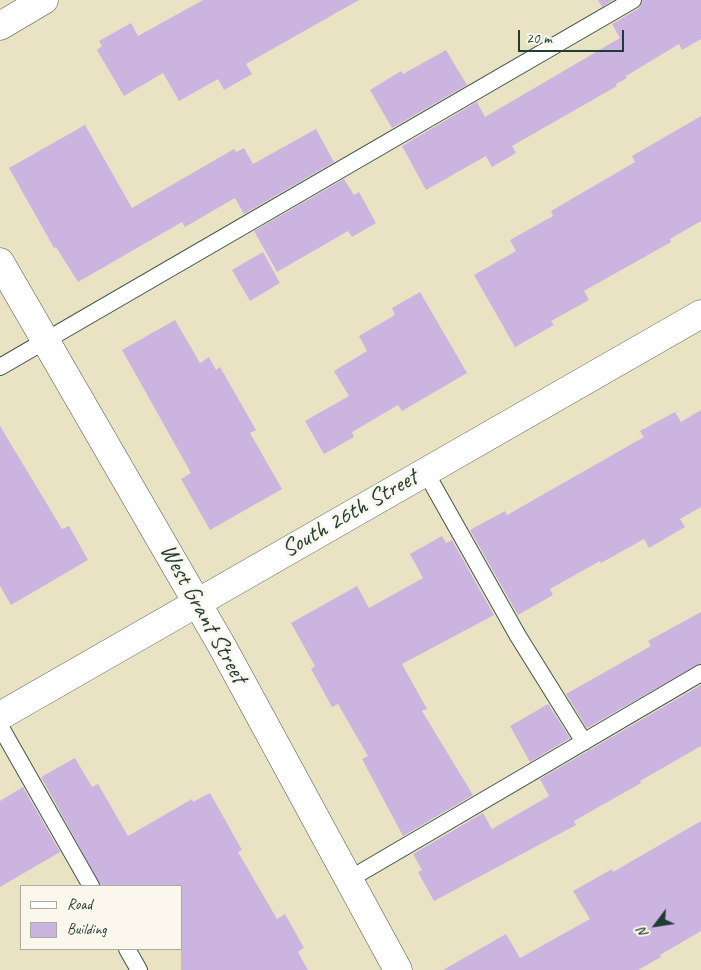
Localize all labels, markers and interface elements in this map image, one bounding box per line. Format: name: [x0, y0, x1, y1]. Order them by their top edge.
scale bar: [521, 20, 627, 52]
text: 20 m: [526, 29, 552, 48]
street label: South 26th Street: [277, 464, 423, 564]
street label: West Grant Street: [153, 539, 253, 689]
legend: [20, 885, 182, 950]
text: Road: [67, 895, 92, 914]
north arrow: [631, 900, 681, 950]
text: Building: [67, 920, 106, 939]
text: N: [633, 925, 652, 941]

